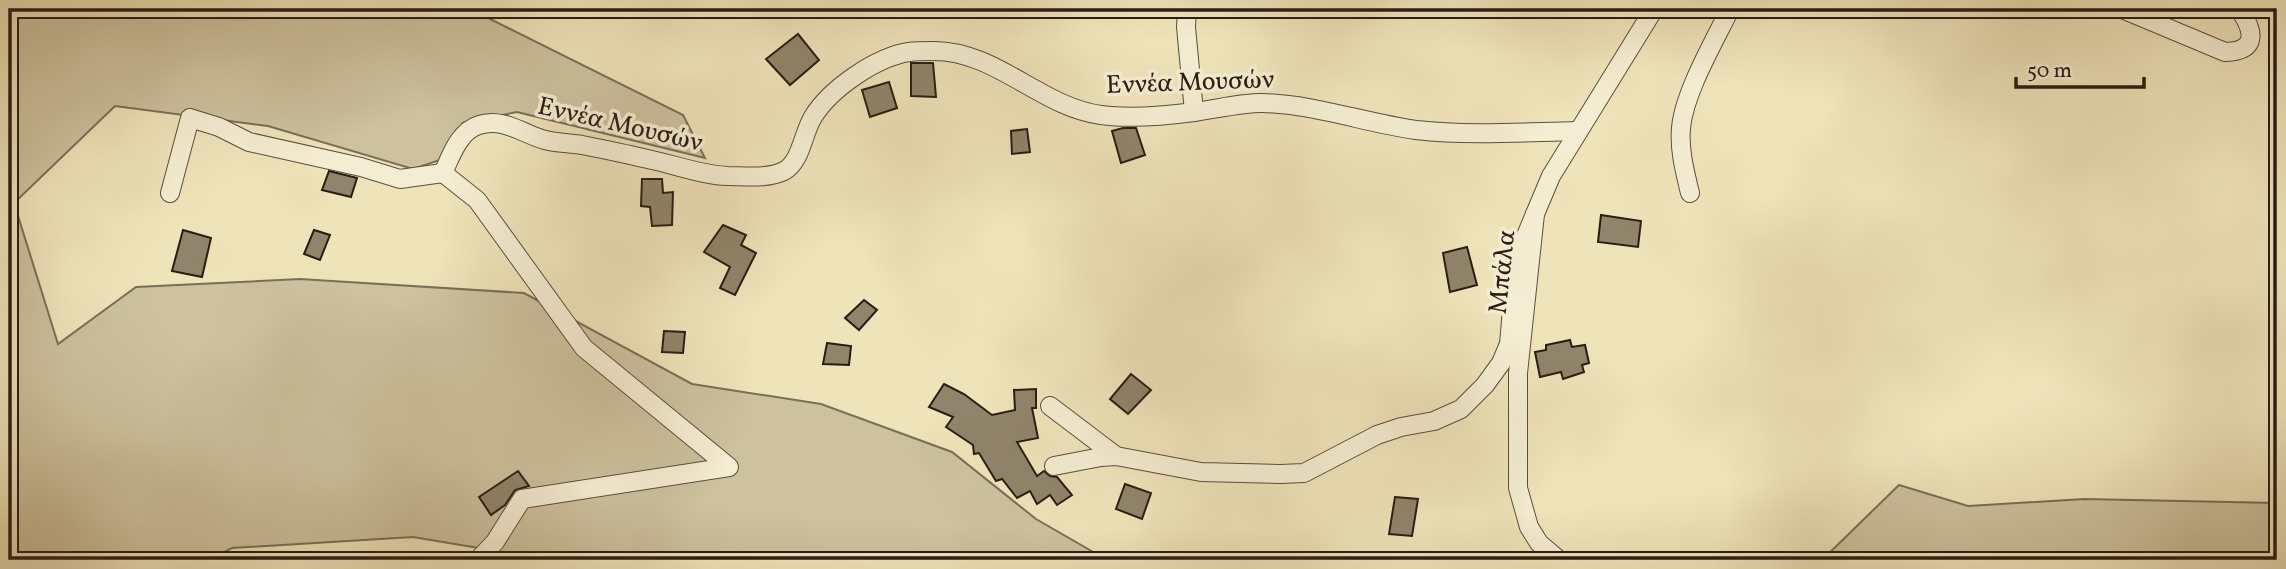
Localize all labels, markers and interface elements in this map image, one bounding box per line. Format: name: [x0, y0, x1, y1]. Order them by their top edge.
scale bar: [2016, 46, 2144, 90]
text: 50 m: [2027, 57, 2072, 86]
street label: Εννέα Μουσών: [1105, 62, 1275, 104]
street label: Εννέα Μουσών: [534, 89, 706, 162]
street label: Μπάλα: [1481, 228, 1525, 316]

